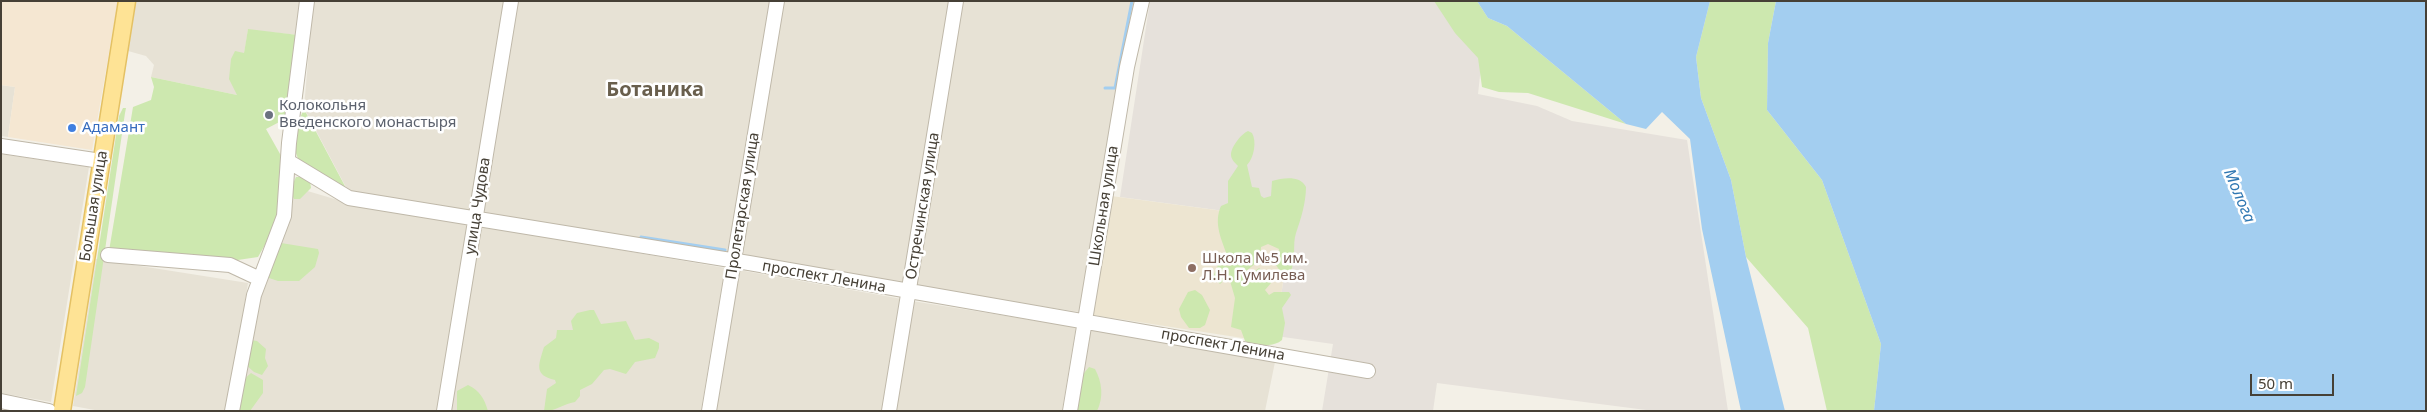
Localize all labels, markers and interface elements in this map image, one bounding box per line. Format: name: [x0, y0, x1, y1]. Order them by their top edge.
district label: Ботаника: [606, 78, 704, 102]
place label: Колокольня Введенского монастыря: [279, 97, 456, 132]
marker: Колокольня Введенского монастыря: [263, 109, 275, 121]
place label: Адамант: [82, 119, 145, 137]
marker: Адамант: [66, 122, 78, 134]
street label: Пролетарская улица: [722, 131, 764, 281]
street label: Остречинская улица: [902, 131, 944, 281]
street label: Школьная улица: [1086, 144, 1122, 268]
street label: Большая улица: [76, 149, 112, 263]
street label: улица Чудова: [461, 156, 495, 256]
water label: Молога: [2219, 166, 2259, 226]
place label: Школа №5 им. Л.Н. Гумилева: [1202, 250, 1308, 285]
street label: проспект Ленина: [761, 257, 887, 297]
marker: Школа №5 им. Л.Н. Гумилева: [1186, 262, 1198, 274]
street label: проспект Ленина: [1160, 325, 1286, 365]
scale bar: [2252, 364, 2336, 396]
text: 50 m: [2258, 373, 2293, 393]

